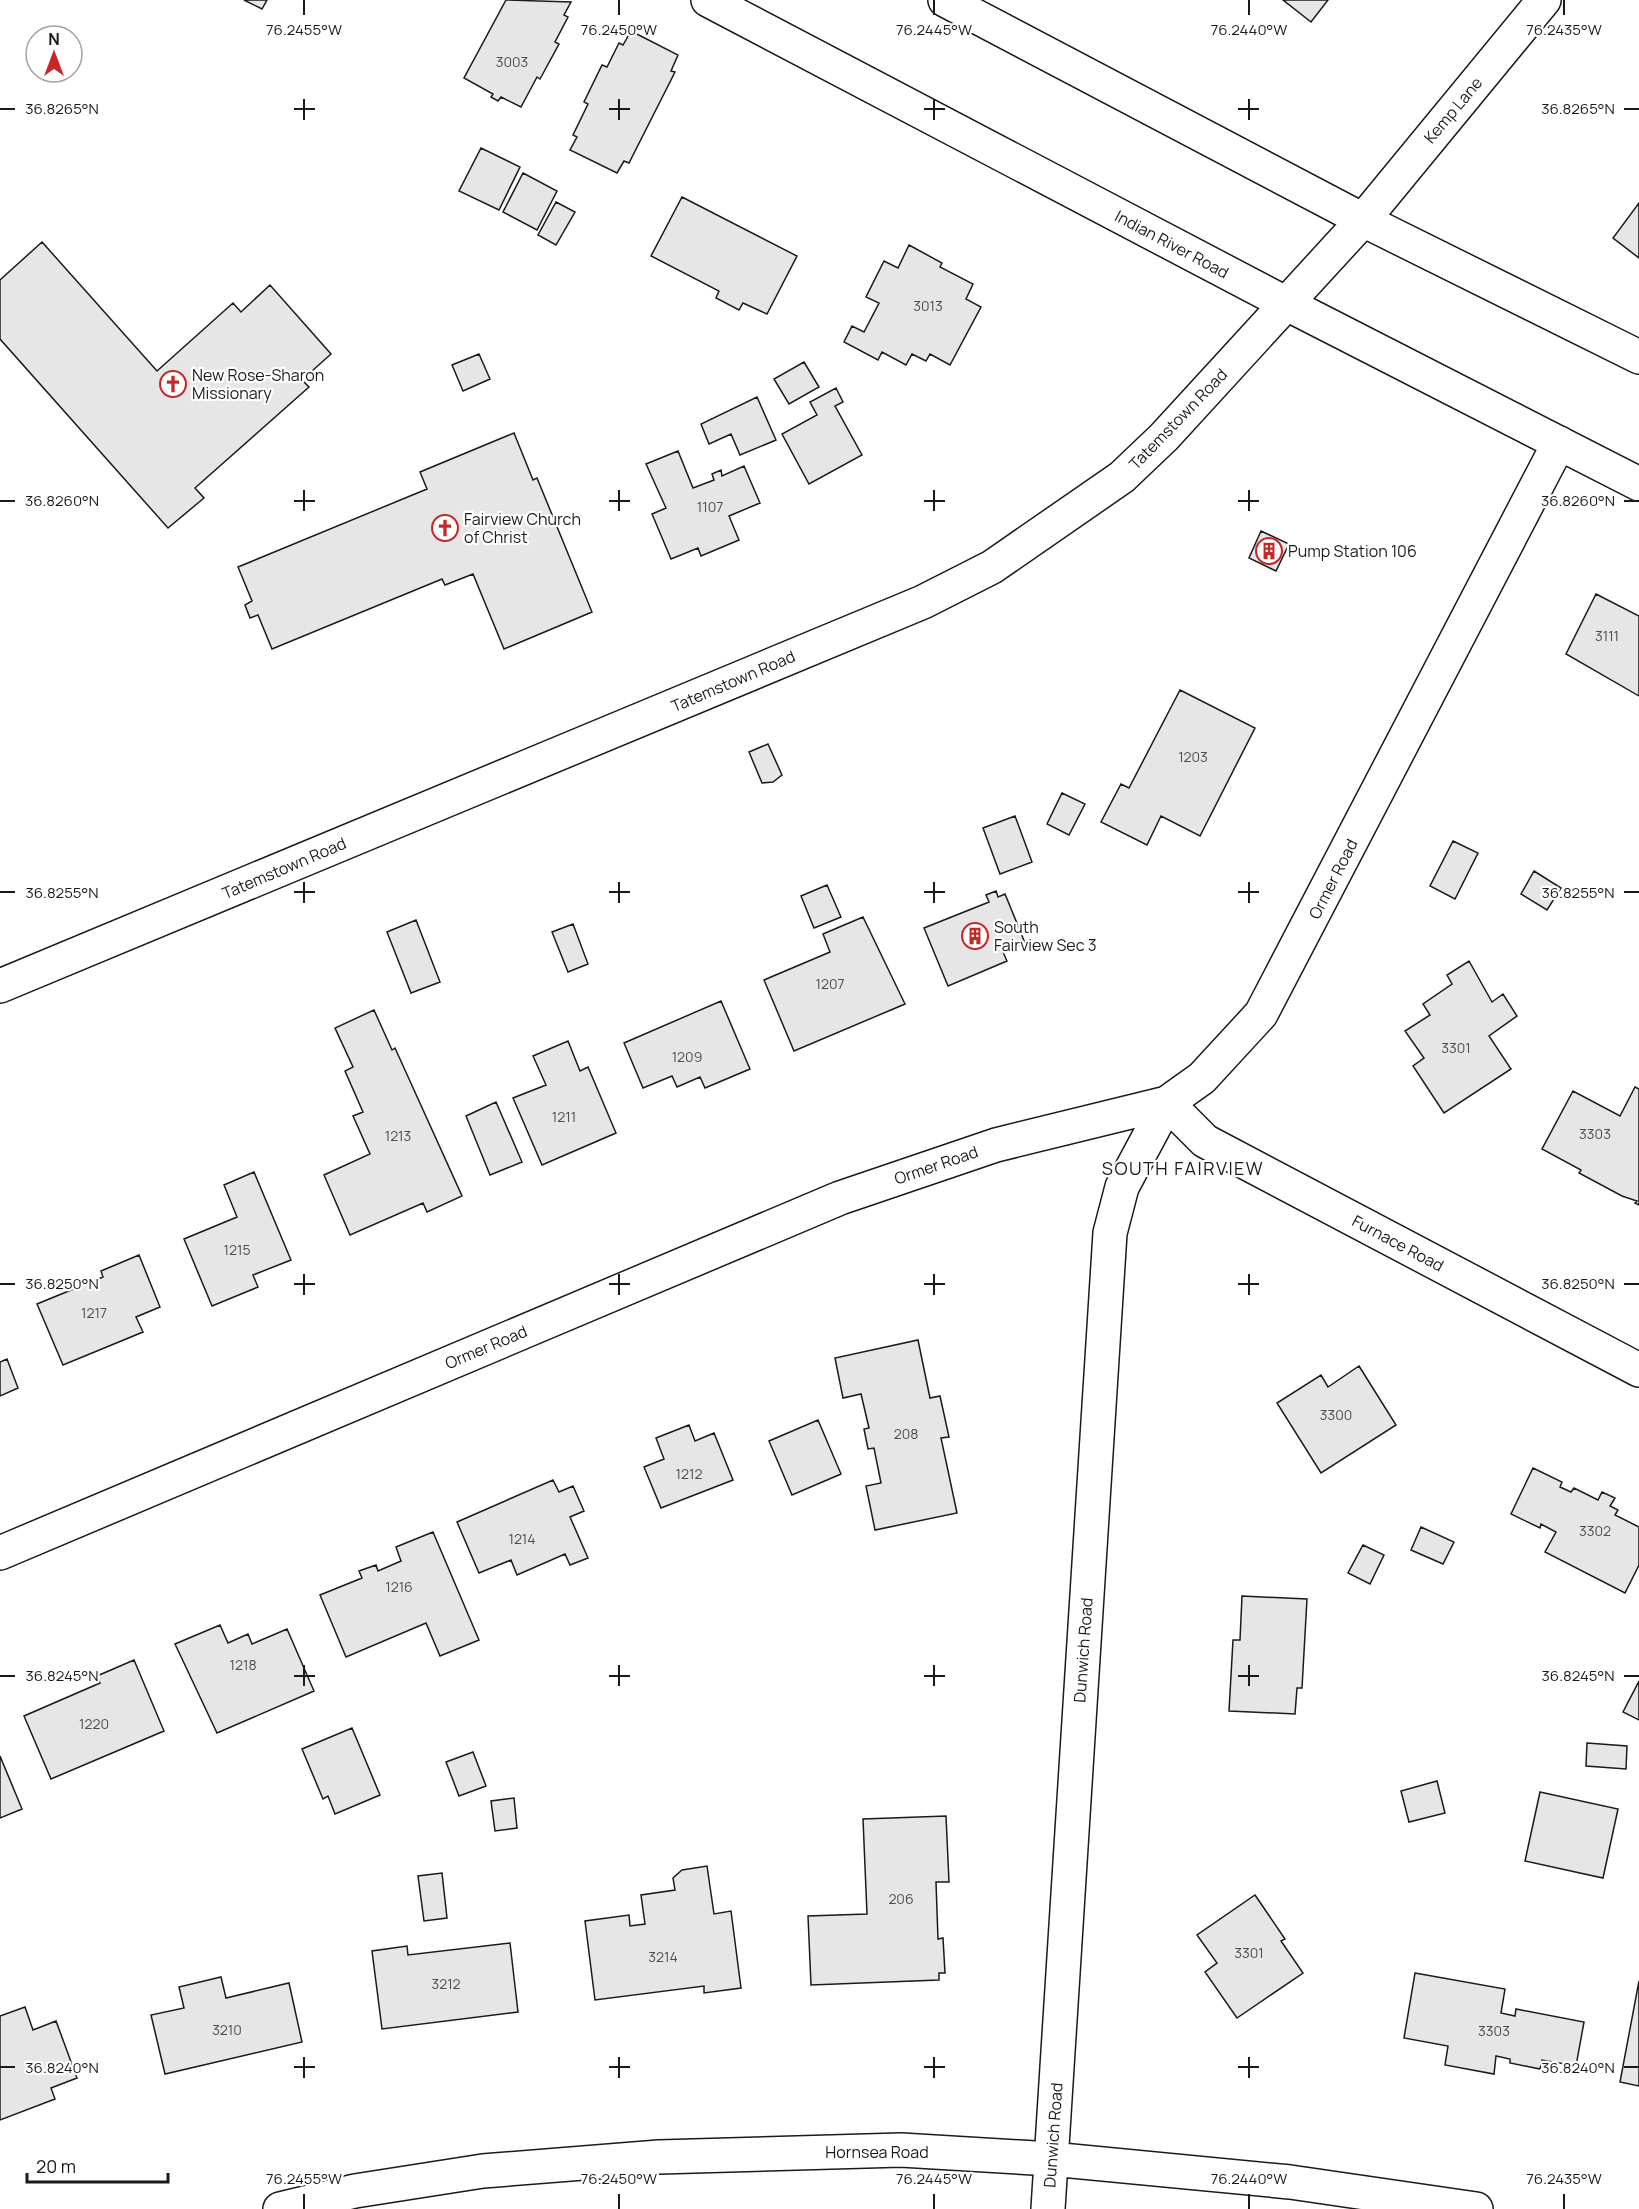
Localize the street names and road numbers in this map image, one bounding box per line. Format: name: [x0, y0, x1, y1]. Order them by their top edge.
street label: Kemp Lane: [1419, 72, 1487, 148]
street label: Indian River Road: [1111, 205, 1233, 283]
street label: Tatemstown Road: [1124, 364, 1232, 474]
street label: Tatemstown Road: [668, 645, 798, 717]
street label: Tatemstown Road: [219, 832, 349, 904]
street label: Ormer Road: [1303, 835, 1363, 923]
street label: Ormer Road: [891, 1140, 981, 1190]
street label: Furnace Road: [1348, 1210, 1448, 1276]
street label: Ormer Road: [442, 1320, 530, 1374]
street label: Dunwich Road: [1068, 1597, 1098, 1703]
street label: Dunwich Road: [1038, 2082, 1068, 2188]
street label: Hornsea Road: [825, 2141, 929, 2163]

